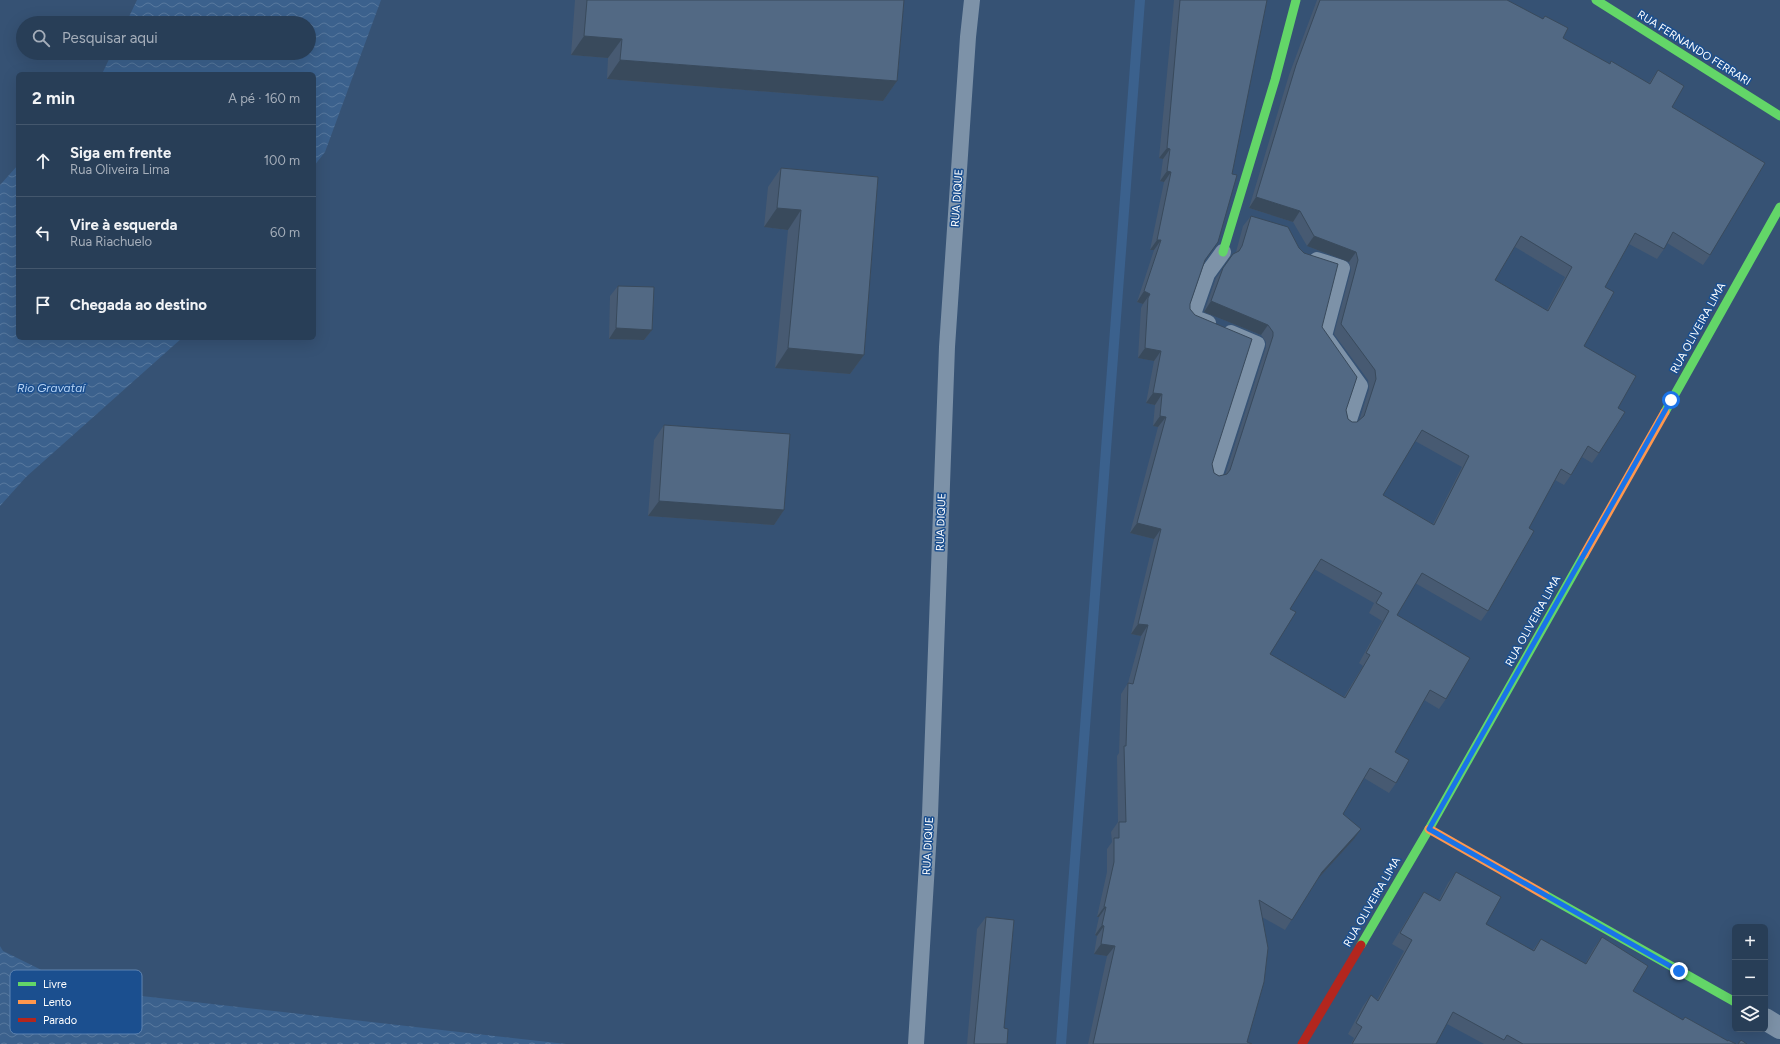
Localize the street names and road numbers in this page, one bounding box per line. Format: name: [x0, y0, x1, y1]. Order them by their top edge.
street label: RUA FERNANDO FERRARI: [1635, 8, 1753, 88]
street label: RUA DIQUE: [948, 168, 966, 228]
street label: RUA OLIVEIRA LIMA: [1668, 280, 1729, 376]
street label: RUA DIQUE: [933, 493, 949, 551]
street label: RUA OLIVEIRA LIMA: [1503, 573, 1564, 669]
street label: RUA DIQUE: [920, 817, 936, 875]
street label: RUA OLIVEIRA LIMA: [1341, 854, 1403, 949]

